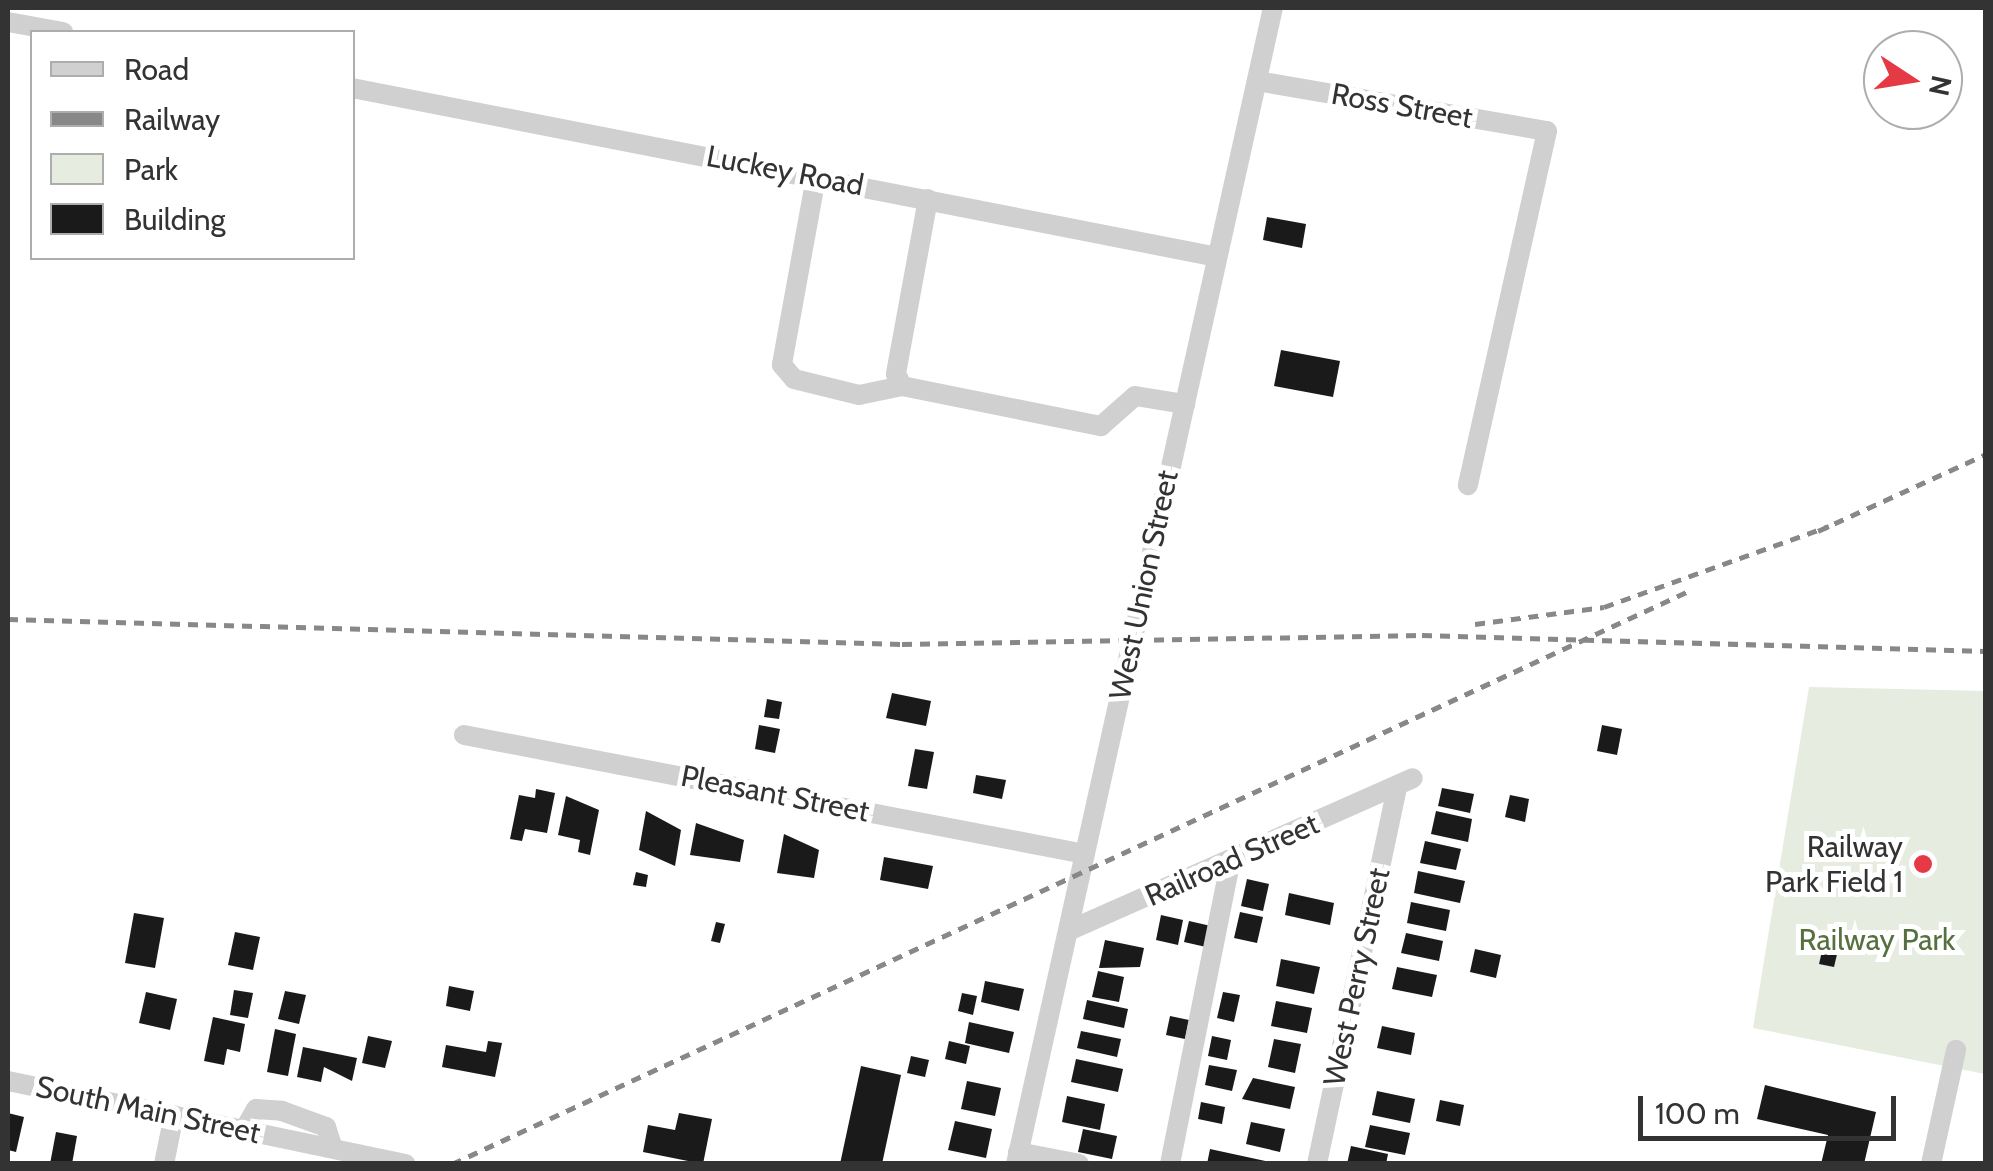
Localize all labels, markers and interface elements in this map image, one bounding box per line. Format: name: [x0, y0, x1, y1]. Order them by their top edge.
legend: [30, 30, 355, 260]
north arrow: [1863, 30, 1963, 130]
text: Road: [124, 51, 189, 88]
text: N: [1922, 73, 1959, 99]
street label: Ross Street: [1329, 76, 1475, 136]
text: Railway: [124, 101, 220, 138]
street label: Luckey Road: [703, 138, 867, 204]
text: Park: [124, 151, 178, 188]
text: Building: [124, 201, 226, 238]
street label: West Union Street: [1102, 467, 1186, 703]
street label: Pleasant Street: [678, 758, 872, 830]
street label: Railroad Street: [1140, 806, 1324, 914]
place label: Railway Park Field 1: [1765, 829, 1903, 900]
marker: Railway Park Field 1: [1912, 853, 1934, 875]
street label: West Perry Street: [1316, 865, 1398, 1089]
park label: Railway Park: [1798, 922, 1956, 958]
street label: South Main Street: [33, 1069, 263, 1151]
scale bar: [1643, 1076, 1900, 1138]
text: 100 m: [1655, 1095, 1740, 1132]

